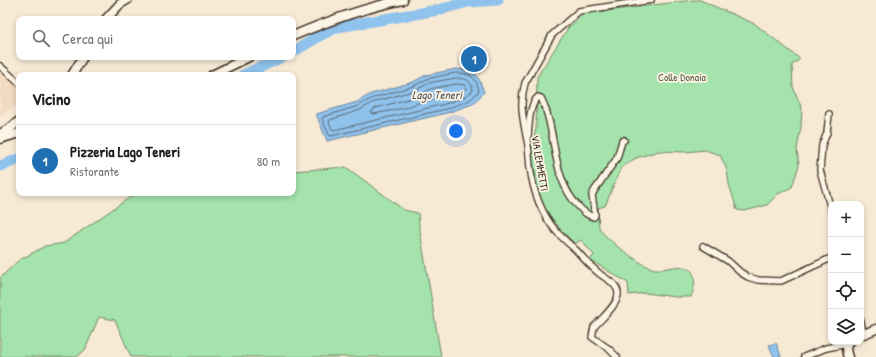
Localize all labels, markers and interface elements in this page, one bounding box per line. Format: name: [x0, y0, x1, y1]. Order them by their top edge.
search box: [16, 16, 296, 60]
icon: search: [30, 27, 52, 49]
text: Cerca qui: [62, 28, 113, 49]
pin: 1: [461, 44, 487, 74]
park label: Colle Donaia: [658, 70, 707, 84]
water label: Lago Teneri: [412, 86, 463, 103]
text: Vicino: [32, 87, 70, 110]
your location: [446, 121, 466, 141]
street label: VIA LEMMETTI: [528, 134, 552, 192]
text: Pizzeria Lago Teneri: [70, 141, 180, 162]
text: 1: [43, 152, 47, 170]
text: 80 m: [257, 152, 280, 170]
text: Ristorante: [70, 162, 119, 180]
map controls: [828, 201, 864, 345]
button: +: [828, 201, 864, 237]
button: −: [828, 237, 864, 273]
button: locate: [828, 273, 864, 309]
button: layers: [828, 309, 864, 345]

